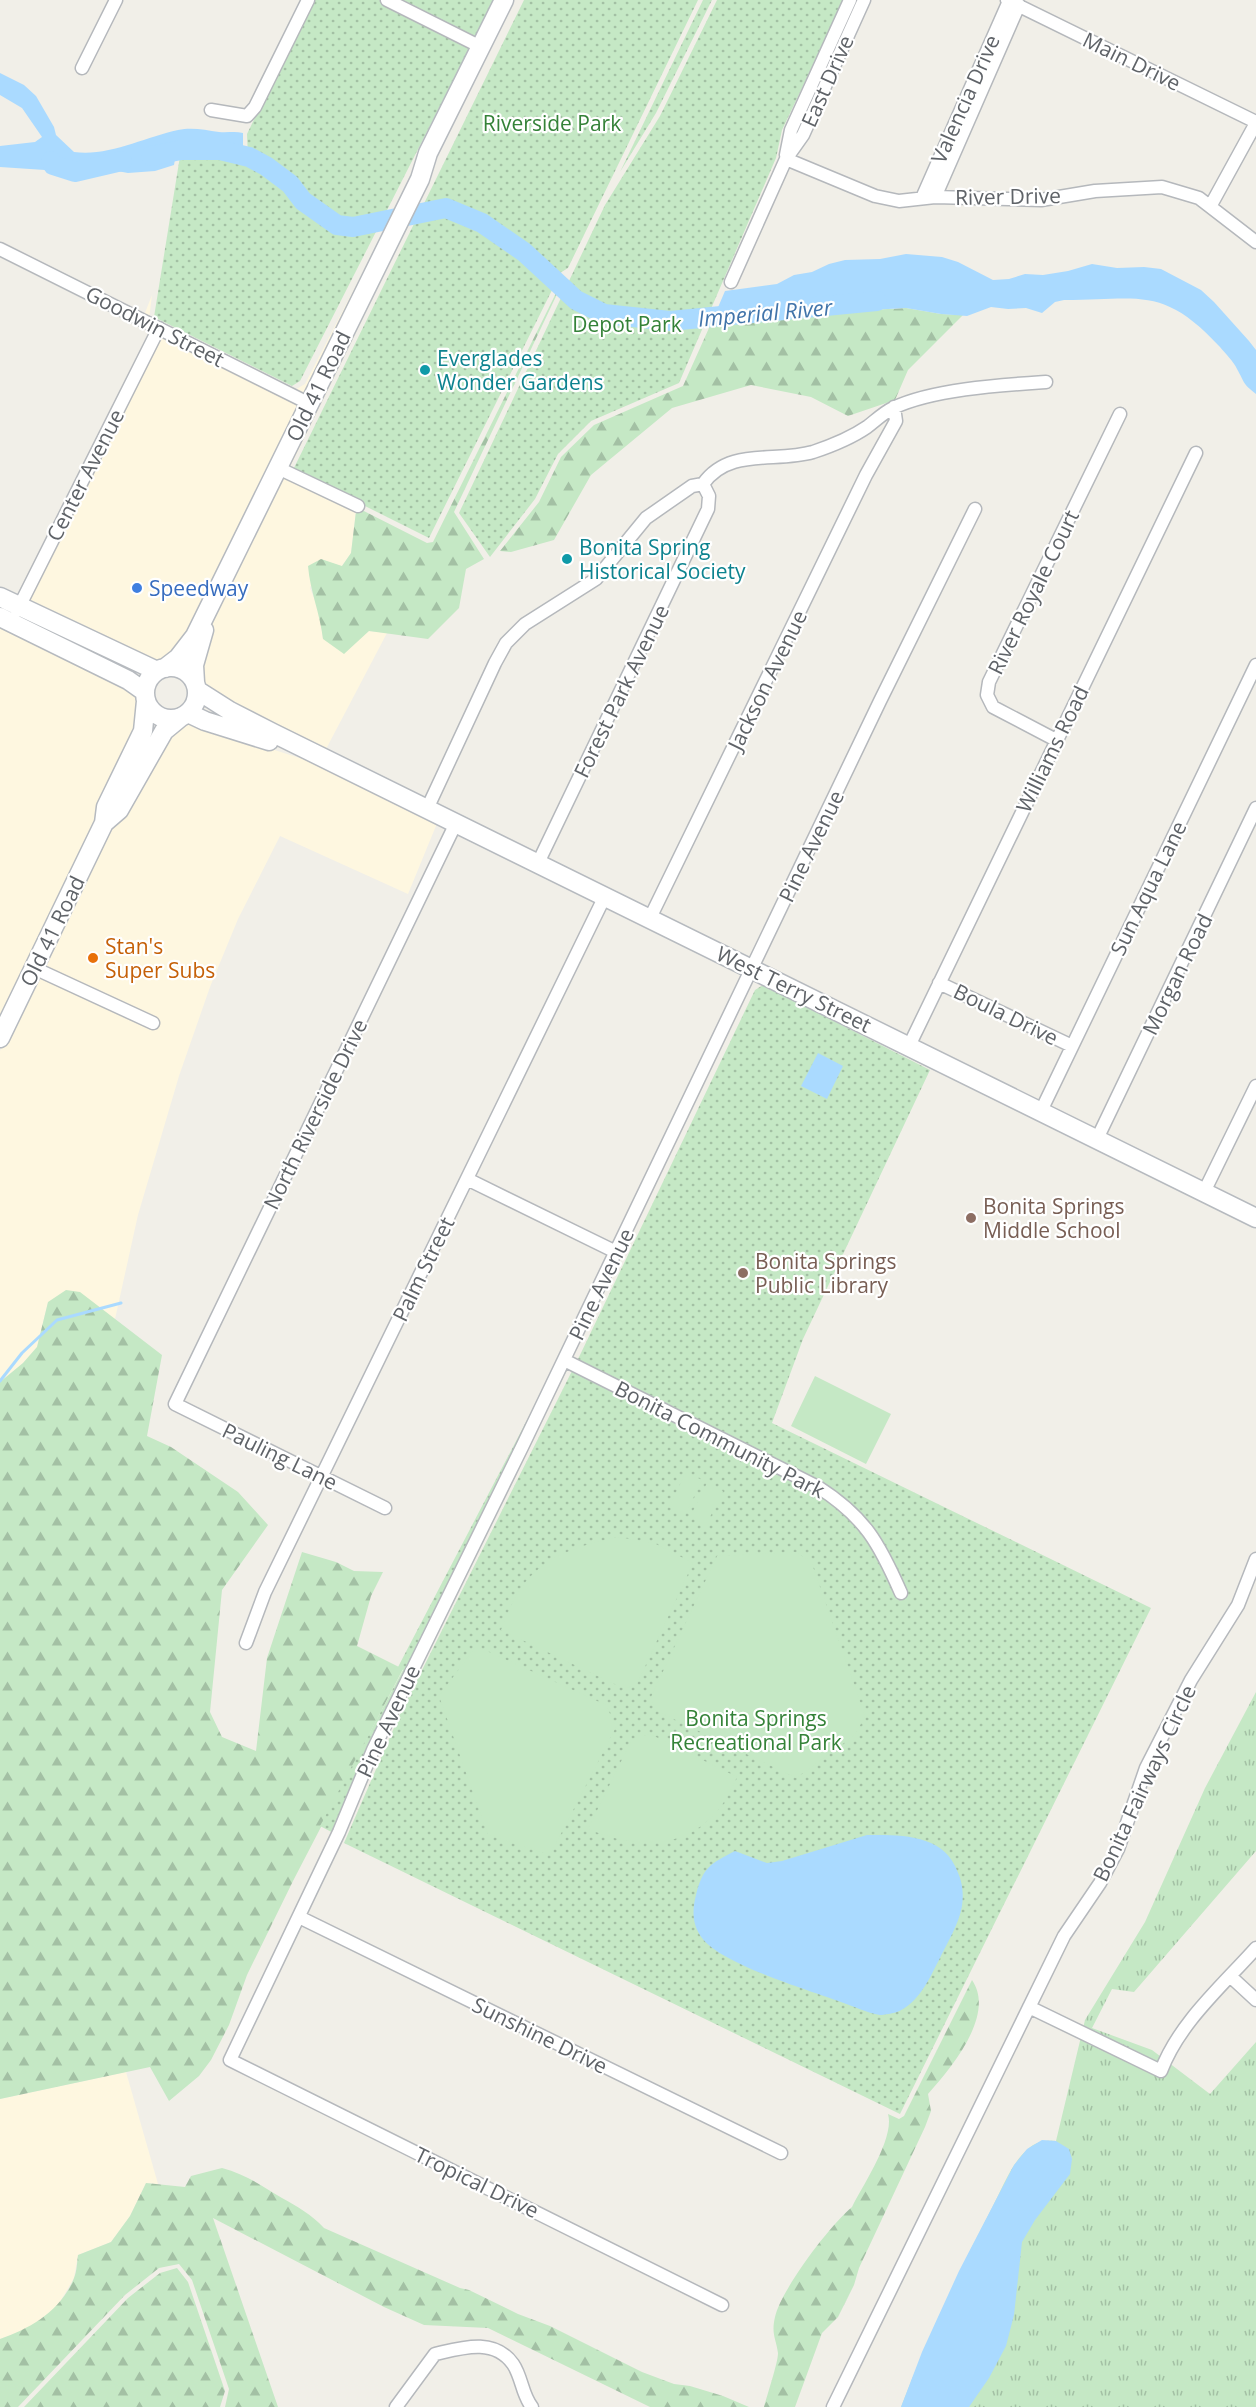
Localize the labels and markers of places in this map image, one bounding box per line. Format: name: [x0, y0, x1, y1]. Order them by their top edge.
place label: Everglades Wonder Gardens: [437, 344, 604, 396]
marker: Everglades Wonder Gardens: [418, 363, 432, 377]
place label: Bonita Spring Historical Society: [579, 533, 746, 585]
marker: Bonita Spring Historical Society: [560, 552, 574, 566]
place label: Speedway: [149, 574, 249, 602]
marker: Speedway: [130, 581, 144, 595]
place label: Stan's Super Subs: [105, 932, 215, 984]
marker: Stan's Super Subs: [86, 951, 100, 965]
place label: Bonita Springs Middle School: [983, 1192, 1125, 1244]
marker: Bonita Springs Middle School: [964, 1211, 978, 1225]
place label: Bonita Springs Public Library: [755, 1247, 897, 1299]
marker: Bonita Springs Public Library: [736, 1266, 750, 1280]

